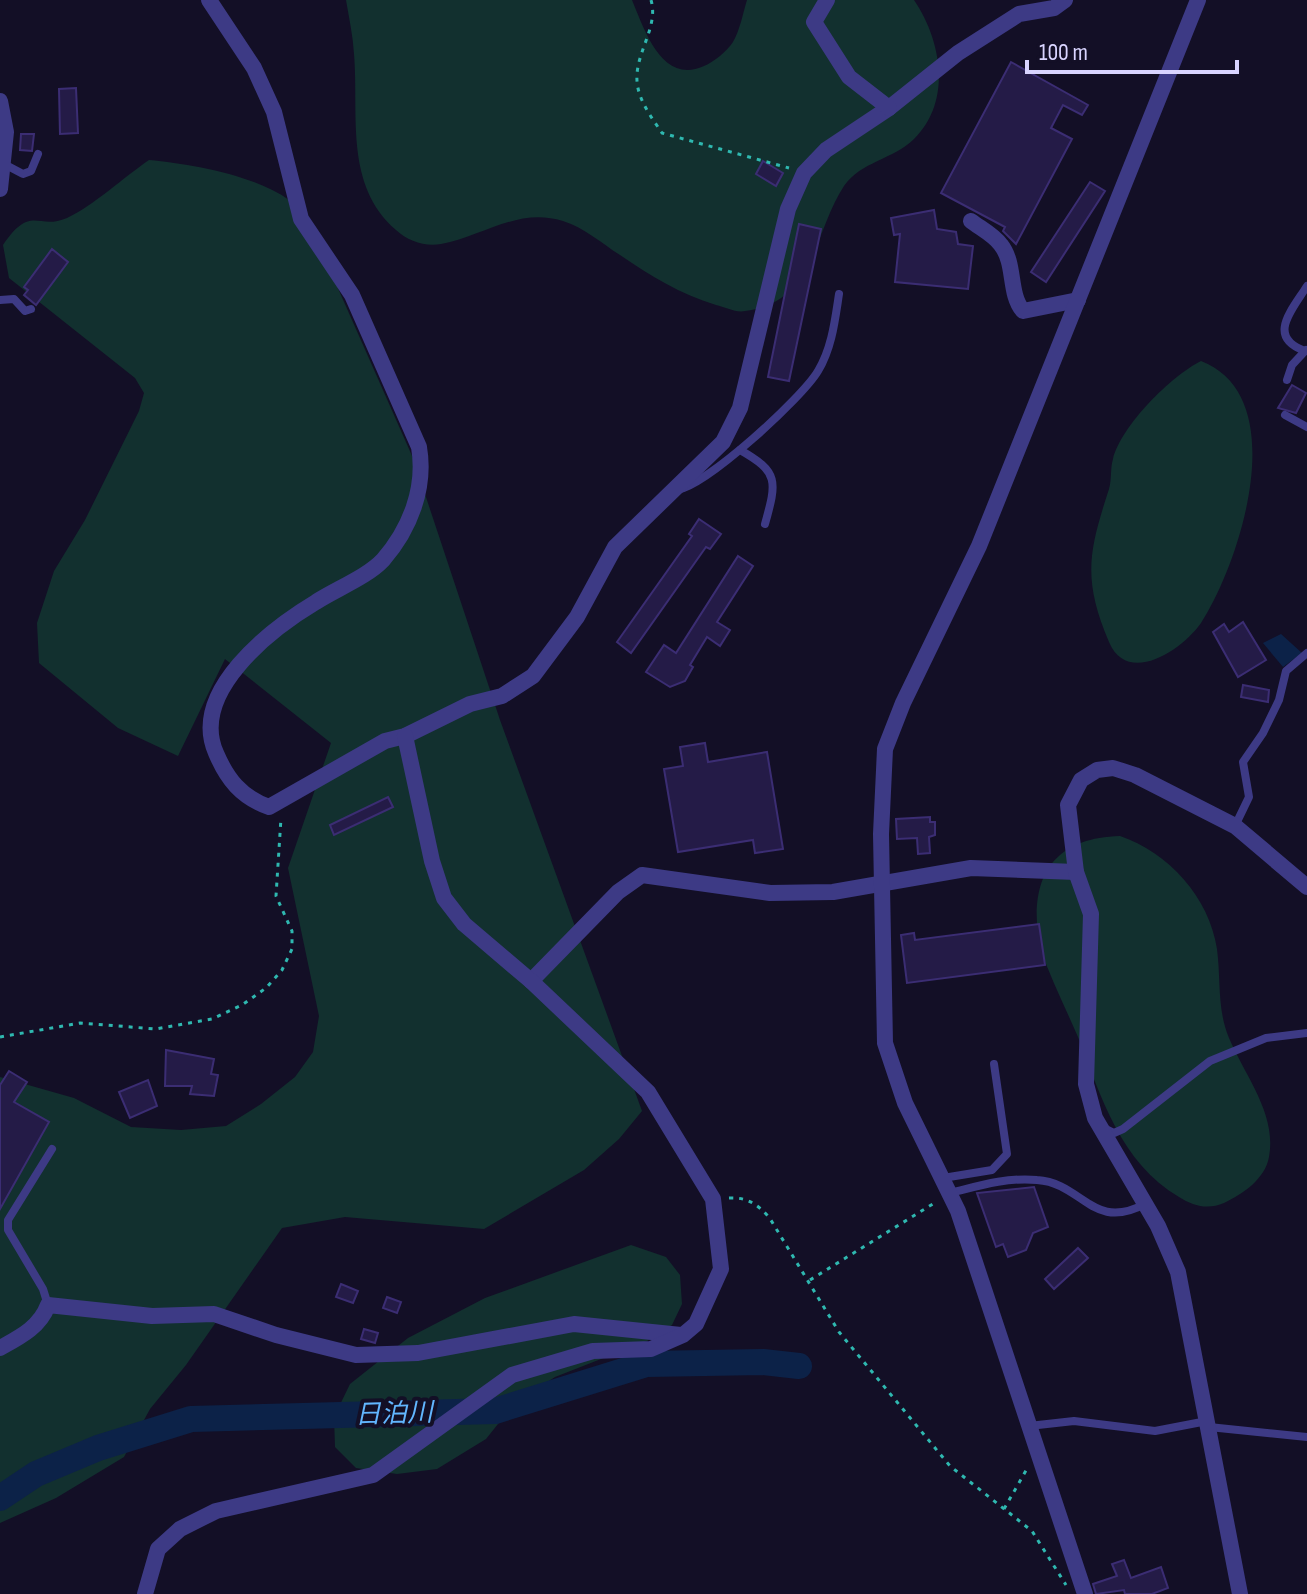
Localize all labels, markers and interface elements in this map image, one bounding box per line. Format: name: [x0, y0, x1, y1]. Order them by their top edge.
scale bar: [1027, 24, 1237, 74]
text: 100 m: [1039, 38, 1088, 67]
water label: 日泊川: [355, 1398, 437, 1431]

